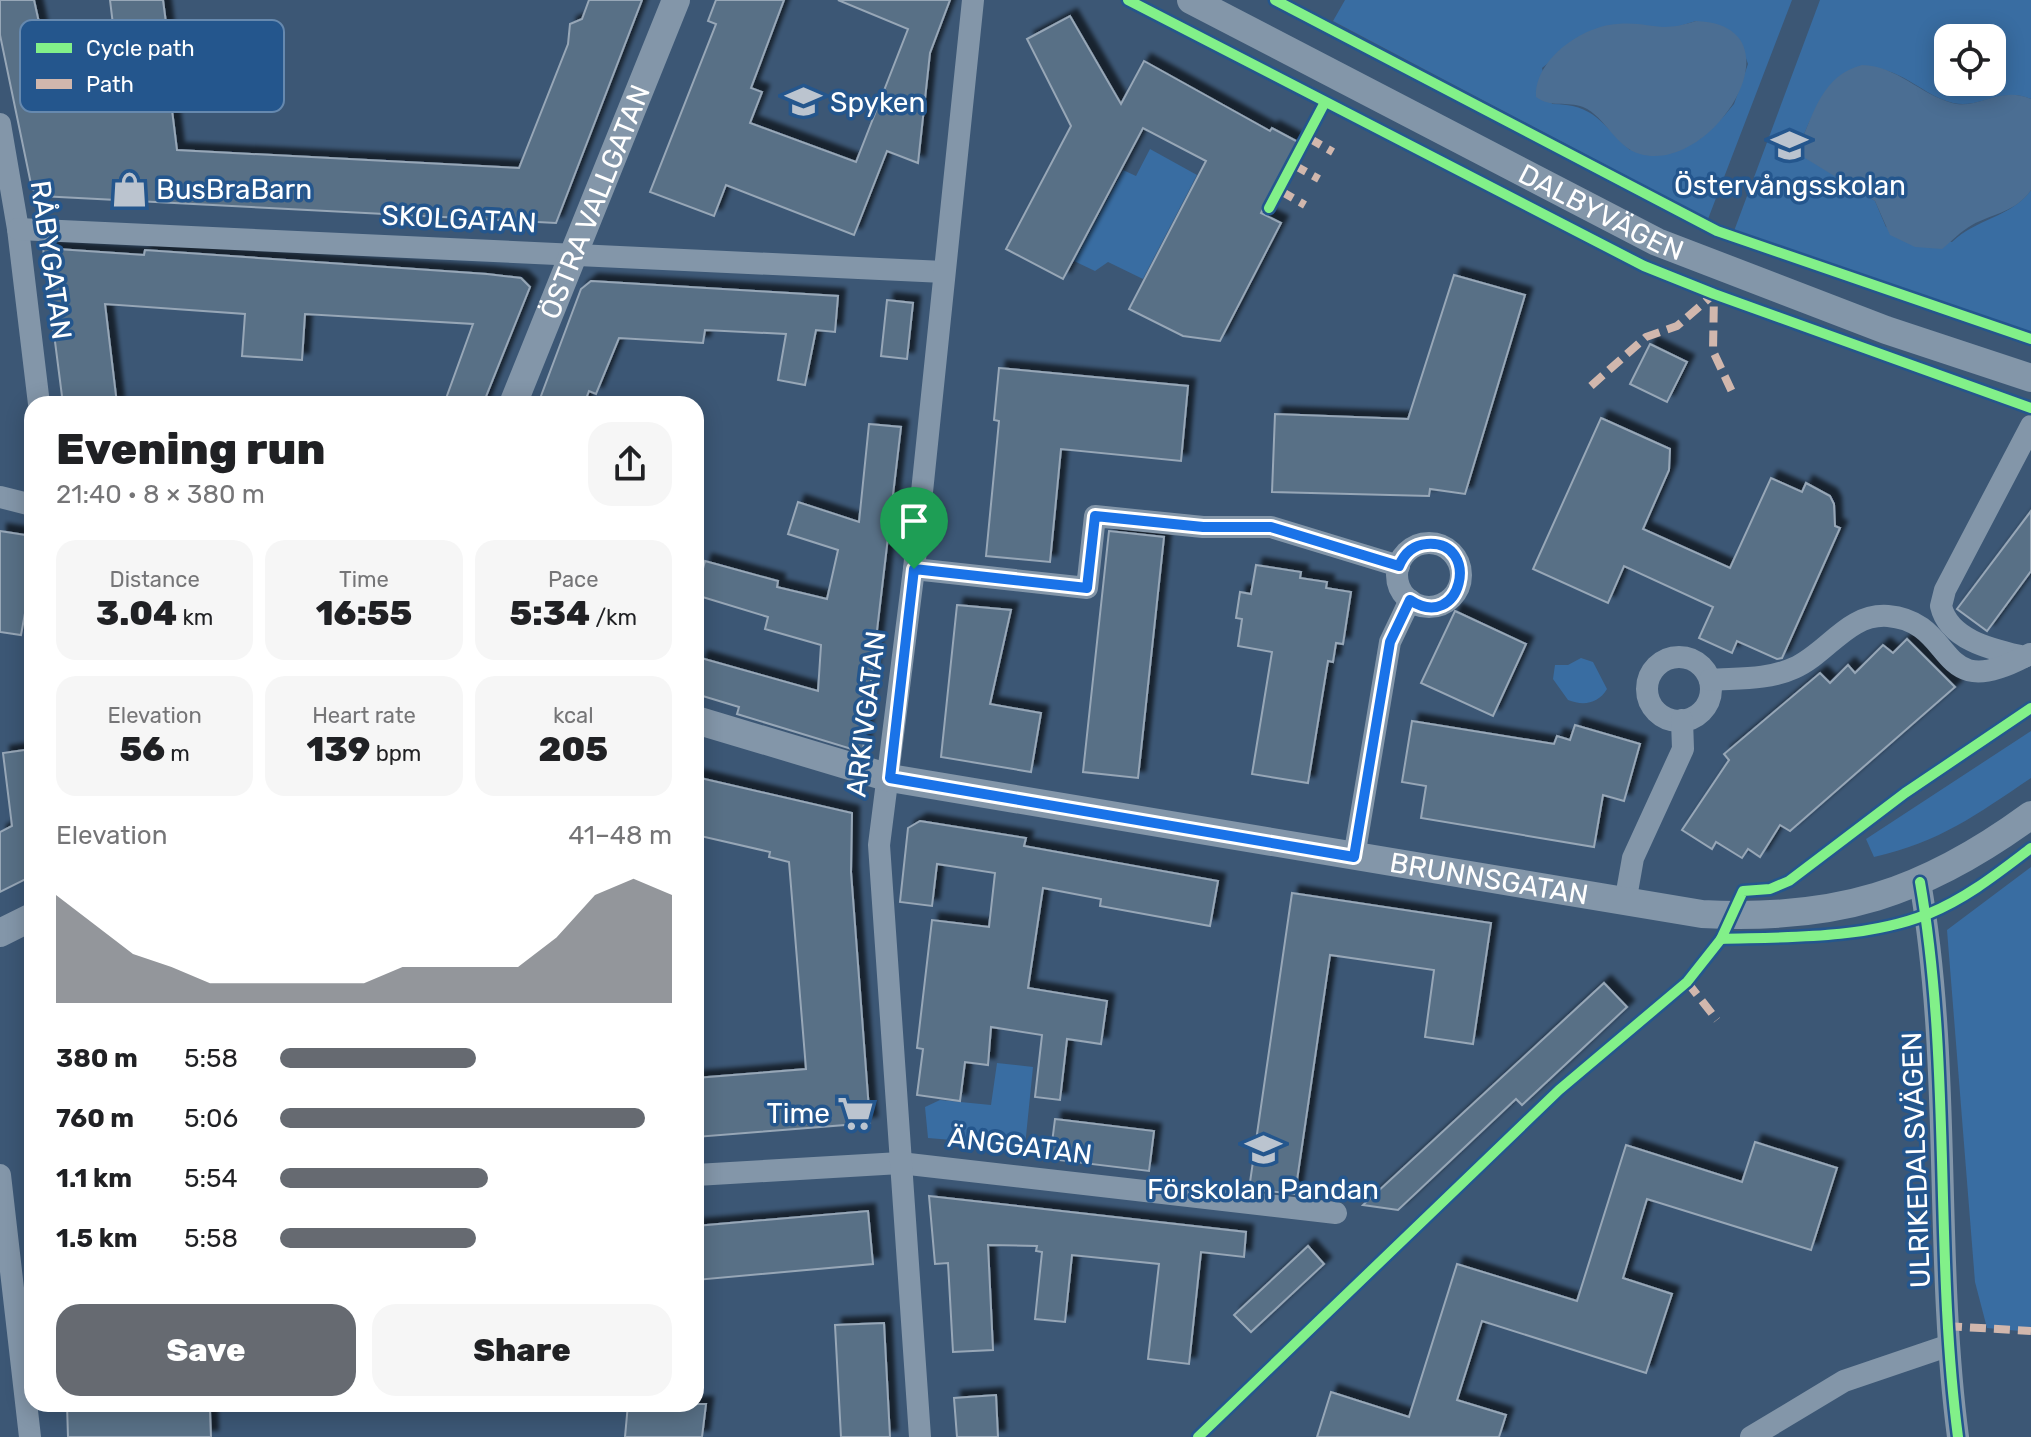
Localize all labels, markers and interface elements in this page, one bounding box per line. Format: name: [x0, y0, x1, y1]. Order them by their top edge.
legend: [20, 20, 284, 112]
map controls: [1934, 24, 2006, 96]
button: locate: [1934, 24, 2006, 96]
text: Cycle path: [86, 35, 195, 62]
text: Path: [86, 71, 134, 98]
street label: ÖSTRA VALLGATAN: [533, 80, 657, 324]
school or university icon: Spyken: [785, 83, 823, 121]
place label: Spyken: [830, 86, 925, 119]
school or university icon: Östervångsskolan: [1771, 126, 1809, 164]
street label: DALBYVÄGEN: [1513, 157, 1688, 267]
place label: Östervångsskolan: [1674, 169, 1906, 202]
shop icon: BusBraBarn: [111, 170, 149, 208]
place label: BusBraBarn: [156, 173, 312, 206]
street label: RÅBYGATAN: [24, 178, 78, 342]
street label: SKOLGATAN: [381, 198, 537, 240]
button: share: [588, 422, 672, 506]
text: Evening run: [56, 423, 325, 475]
text: 21:40 · 8 × 380 m: [56, 479, 265, 510]
pin: [880, 487, 948, 569]
icon: arrive: [892, 499, 936, 543]
text: Distance: [110, 566, 200, 593]
text: Time: [339, 566, 389, 593]
text: Pace: [548, 566, 599, 593]
text: 3.04: [96, 593, 177, 634]
text: 16:55: [316, 593, 412, 634]
text: 5:34: [510, 593, 590, 634]
text: km: [177, 604, 213, 631]
text: /km: [590, 604, 637, 631]
street label: ARKIVGATAN: [839, 629, 893, 799]
text: Elevation: [108, 702, 202, 729]
text: Heart rate: [312, 702, 416, 729]
text: kcal: [553, 702, 594, 729]
text: 56: [119, 729, 165, 770]
text: 139: [307, 729, 370, 770]
text: 205: [539, 729, 608, 770]
text: m: [165, 740, 190, 767]
text: bpm: [370, 740, 421, 767]
text: Elevation: [56, 820, 167, 851]
text: 41–48 m: [568, 820, 672, 851]
street label: BRUNNSGATAN: [1387, 845, 1591, 911]
street label: ULRIKEDALSVÄGEN: [1895, 1031, 1937, 1289]
text: 380 m: [56, 1043, 138, 1074]
text: 5:58: [184, 1043, 238, 1074]
supermarket icon: Time: [837, 1094, 875, 1132]
place label: Time: [767, 1097, 830, 1130]
text: 760 m: [56, 1103, 134, 1134]
text: 5:06: [184, 1103, 238, 1134]
street label: ÄNGGATAN: [946, 1121, 1094, 1171]
school or university icon: Förskolan Pandan: [1244, 1130, 1282, 1168]
text: 1.1 km: [56, 1163, 132, 1194]
text: 5:54: [184, 1163, 238, 1194]
place label: Förskolan Pandan: [1147, 1173, 1379, 1206]
text: 1.5 km: [56, 1223, 138, 1254]
text: 5:58: [184, 1223, 238, 1254]
button: Save: [56, 1304, 356, 1396]
button: Share: [372, 1304, 672, 1396]

